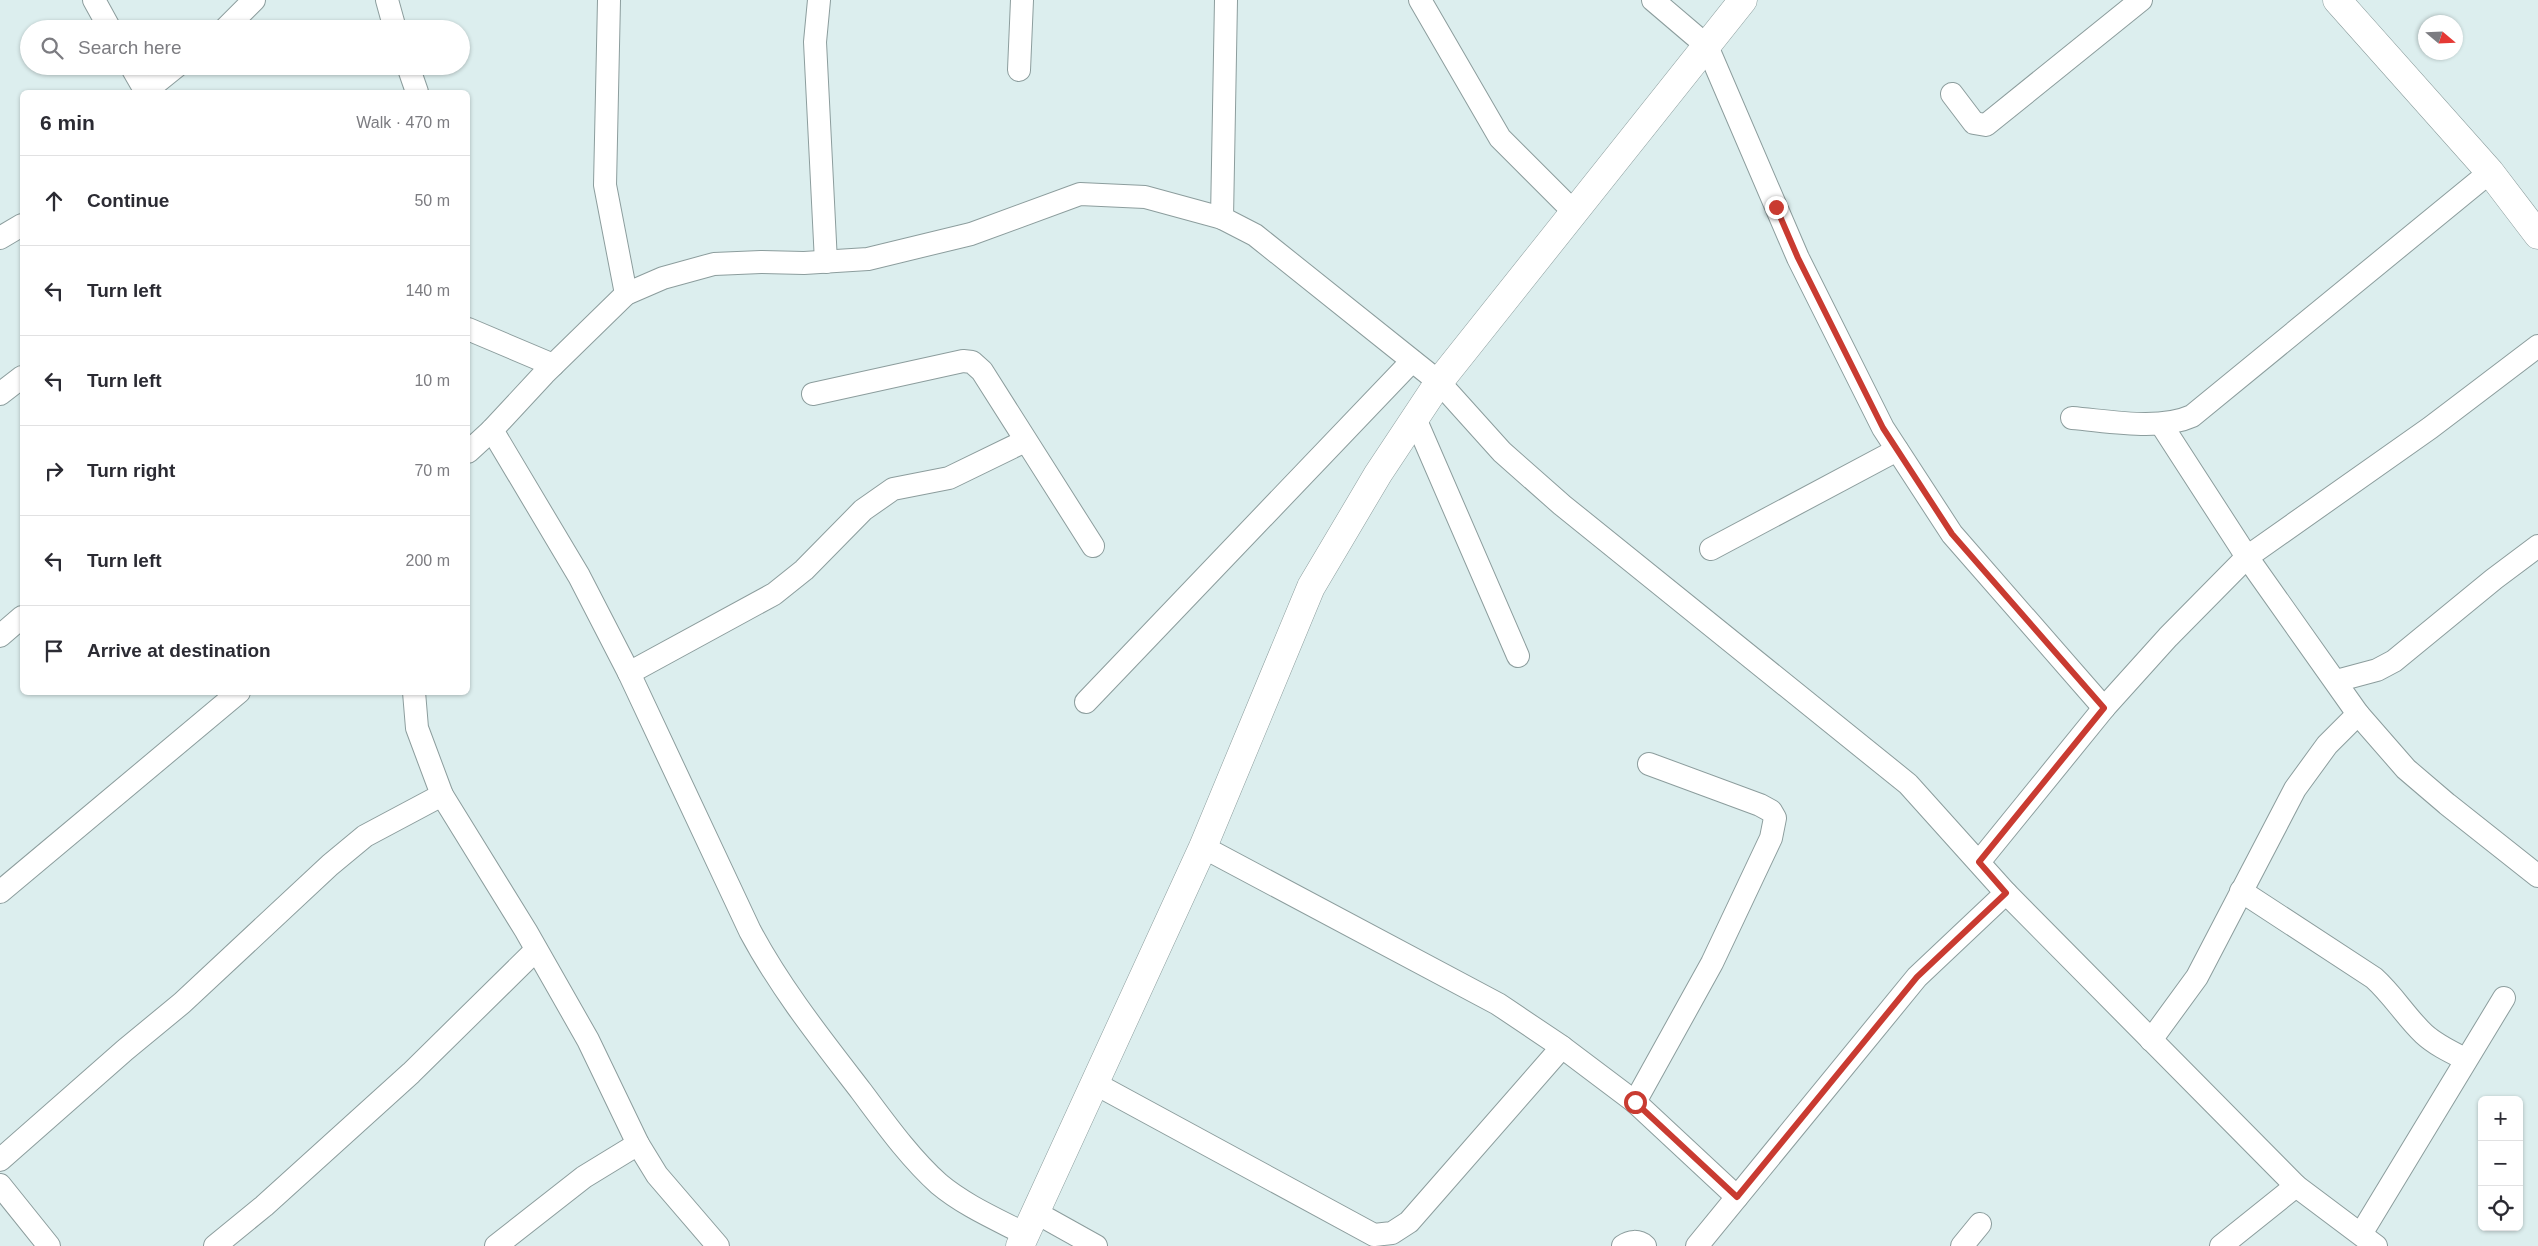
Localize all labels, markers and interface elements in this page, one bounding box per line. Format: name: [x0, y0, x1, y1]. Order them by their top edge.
north arrow: [2418, 15, 2463, 60]
search box: [20, 20, 470, 75]
icon: search: [38, 34, 66, 62]
text: Search here: [78, 37, 182, 58]
text: 6 min: [40, 111, 95, 134]
text: Walk · 470 m: [356, 114, 450, 131]
icon: ahead: [40, 187, 68, 215]
text: Continue: [87, 190, 169, 211]
text: 50 m: [414, 192, 450, 209]
route end: [1765, 196, 1788, 219]
icon: left: [40, 277, 68, 305]
text: Turn left: [87, 280, 162, 301]
text: 140 m: [406, 282, 450, 299]
icon: left: [40, 367, 68, 395]
text: Turn left: [87, 370, 162, 391]
text: 10 m: [414, 372, 450, 389]
icon: right: [40, 457, 68, 485]
text: Turn right: [87, 460, 175, 481]
text: 70 m: [414, 462, 450, 479]
icon: left: [40, 547, 68, 575]
text: Turn left: [87, 550, 162, 571]
text: 200 m: [406, 552, 450, 569]
icon: arrive: [40, 637, 68, 665]
text: Arrive at destination: [87, 640, 271, 661]
route start: [1624, 1091, 1647, 1114]
map controls: [2478, 1096, 2523, 1231]
button: +: [2478, 1096, 2523, 1141]
button: −: [2478, 1141, 2523, 1186]
button: locate: [2478, 1186, 2523, 1231]

